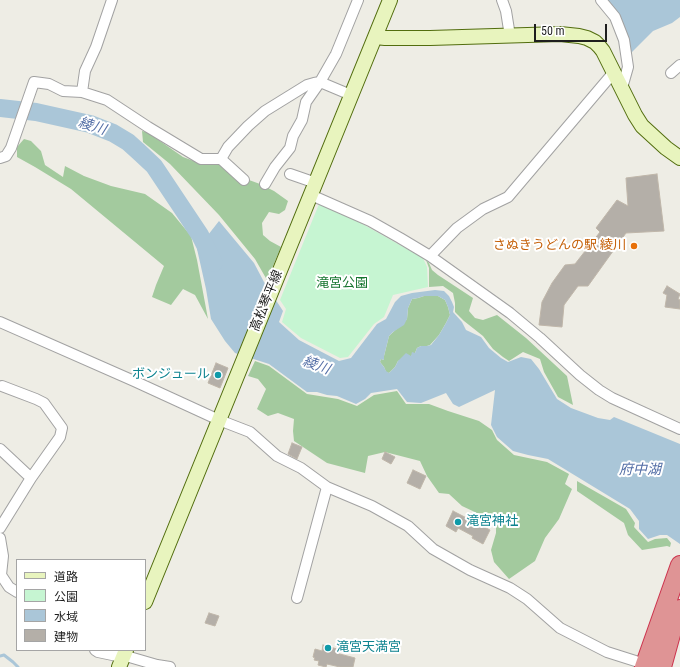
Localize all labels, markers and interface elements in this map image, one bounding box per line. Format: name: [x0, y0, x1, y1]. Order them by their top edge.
scale bar: [536, 16, 609, 42]
text: 50 m: [541, 24, 565, 38]
water label: 綾川: [76, 115, 108, 139]
place label: さぬきうどんの駅 綾川: [493, 238, 626, 254]
marker: さぬきうどんの駅 綾川: [629, 241, 639, 251]
street label: 高松琴平線: [248, 268, 286, 334]
park label: 滝宮公園: [316, 276, 368, 292]
water label: 綾川: [300, 353, 332, 379]
place label: ボンジュール: [132, 367, 210, 383]
marker: ボンジュール: [213, 370, 223, 380]
water label: 府中湖: [619, 462, 661, 478]
place label: 滝宮神社: [466, 514, 518, 530]
marker: 滝宮神社: [453, 517, 463, 527]
legend: [16, 559, 146, 651]
text: 道路: [54, 570, 78, 584]
text: 公園: [54, 590, 78, 604]
text: 水域: [54, 610, 78, 624]
text: 建物: [54, 630, 78, 644]
place label: 滝宮天満宮: [336, 640, 401, 656]
marker: 滝宮天満宮: [323, 643, 333, 653]

